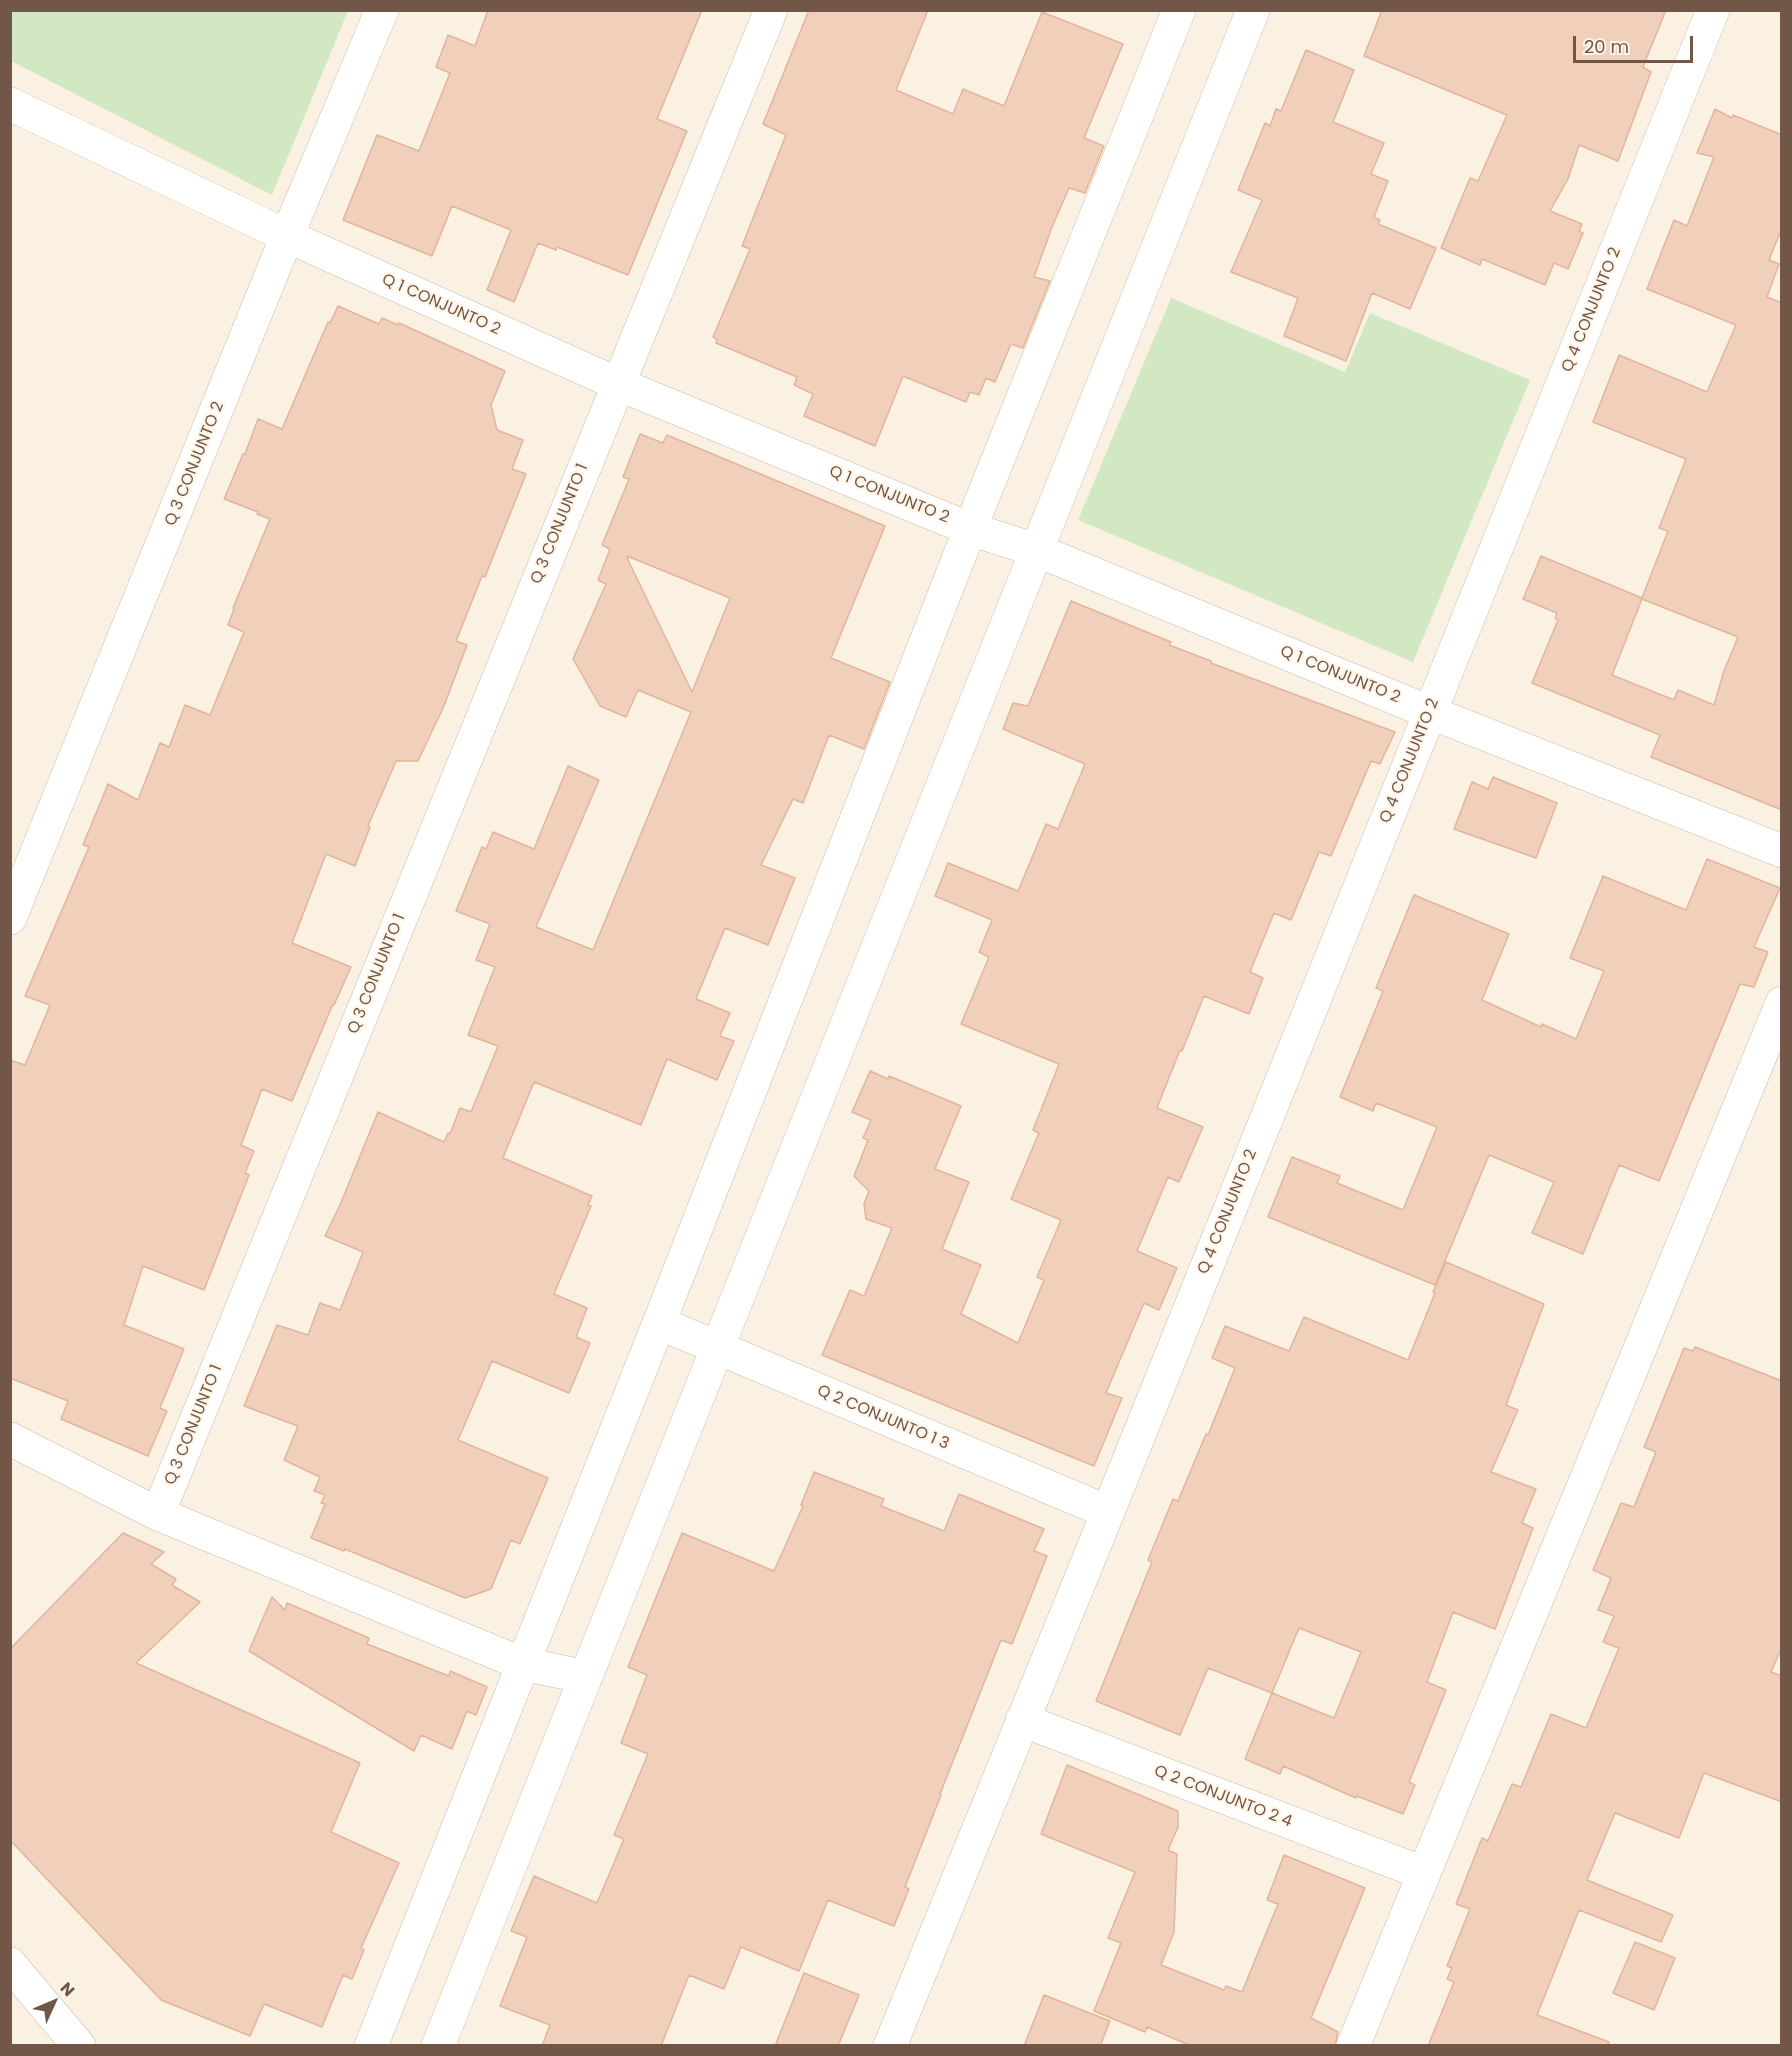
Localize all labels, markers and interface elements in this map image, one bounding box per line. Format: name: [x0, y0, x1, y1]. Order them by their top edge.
scale bar: [1576, 24, 1696, 62]
text: 20 m: [1584, 34, 1629, 59]
street label: Q 4 CONJUNTO 2: [1558, 245, 1626, 375]
street label: Q 1 CONJUNTO 2: [379, 270, 503, 340]
street label: Q 3 CONJUNTO 2: [161, 399, 229, 529]
street label: Q 3 CONJUNTO 1: [527, 461, 593, 587]
street label: Q 1 CONJUNTO 2: [826, 462, 952, 528]
street label: Q 1 CONJUNTO 2: [1277, 642, 1403, 708]
street label: Q 4 CONJUNTO 2: [1376, 696, 1444, 826]
street label: Q 3 CONJUNTO 1: [344, 911, 410, 1037]
street label: Q 4 CONJUNTO 2: [1194, 1147, 1262, 1277]
street label: Q 3 CONJUNTO 1: [161, 1362, 227, 1488]
street label: Q 2 CONJUNTO 1 3: [814, 1382, 952, 1454]
street label: Q 2 CONJUNTO 2 4: [1151, 1762, 1295, 1832]
north arrow: [24, 1972, 84, 2032]
text: N: [55, 1977, 80, 2001]

